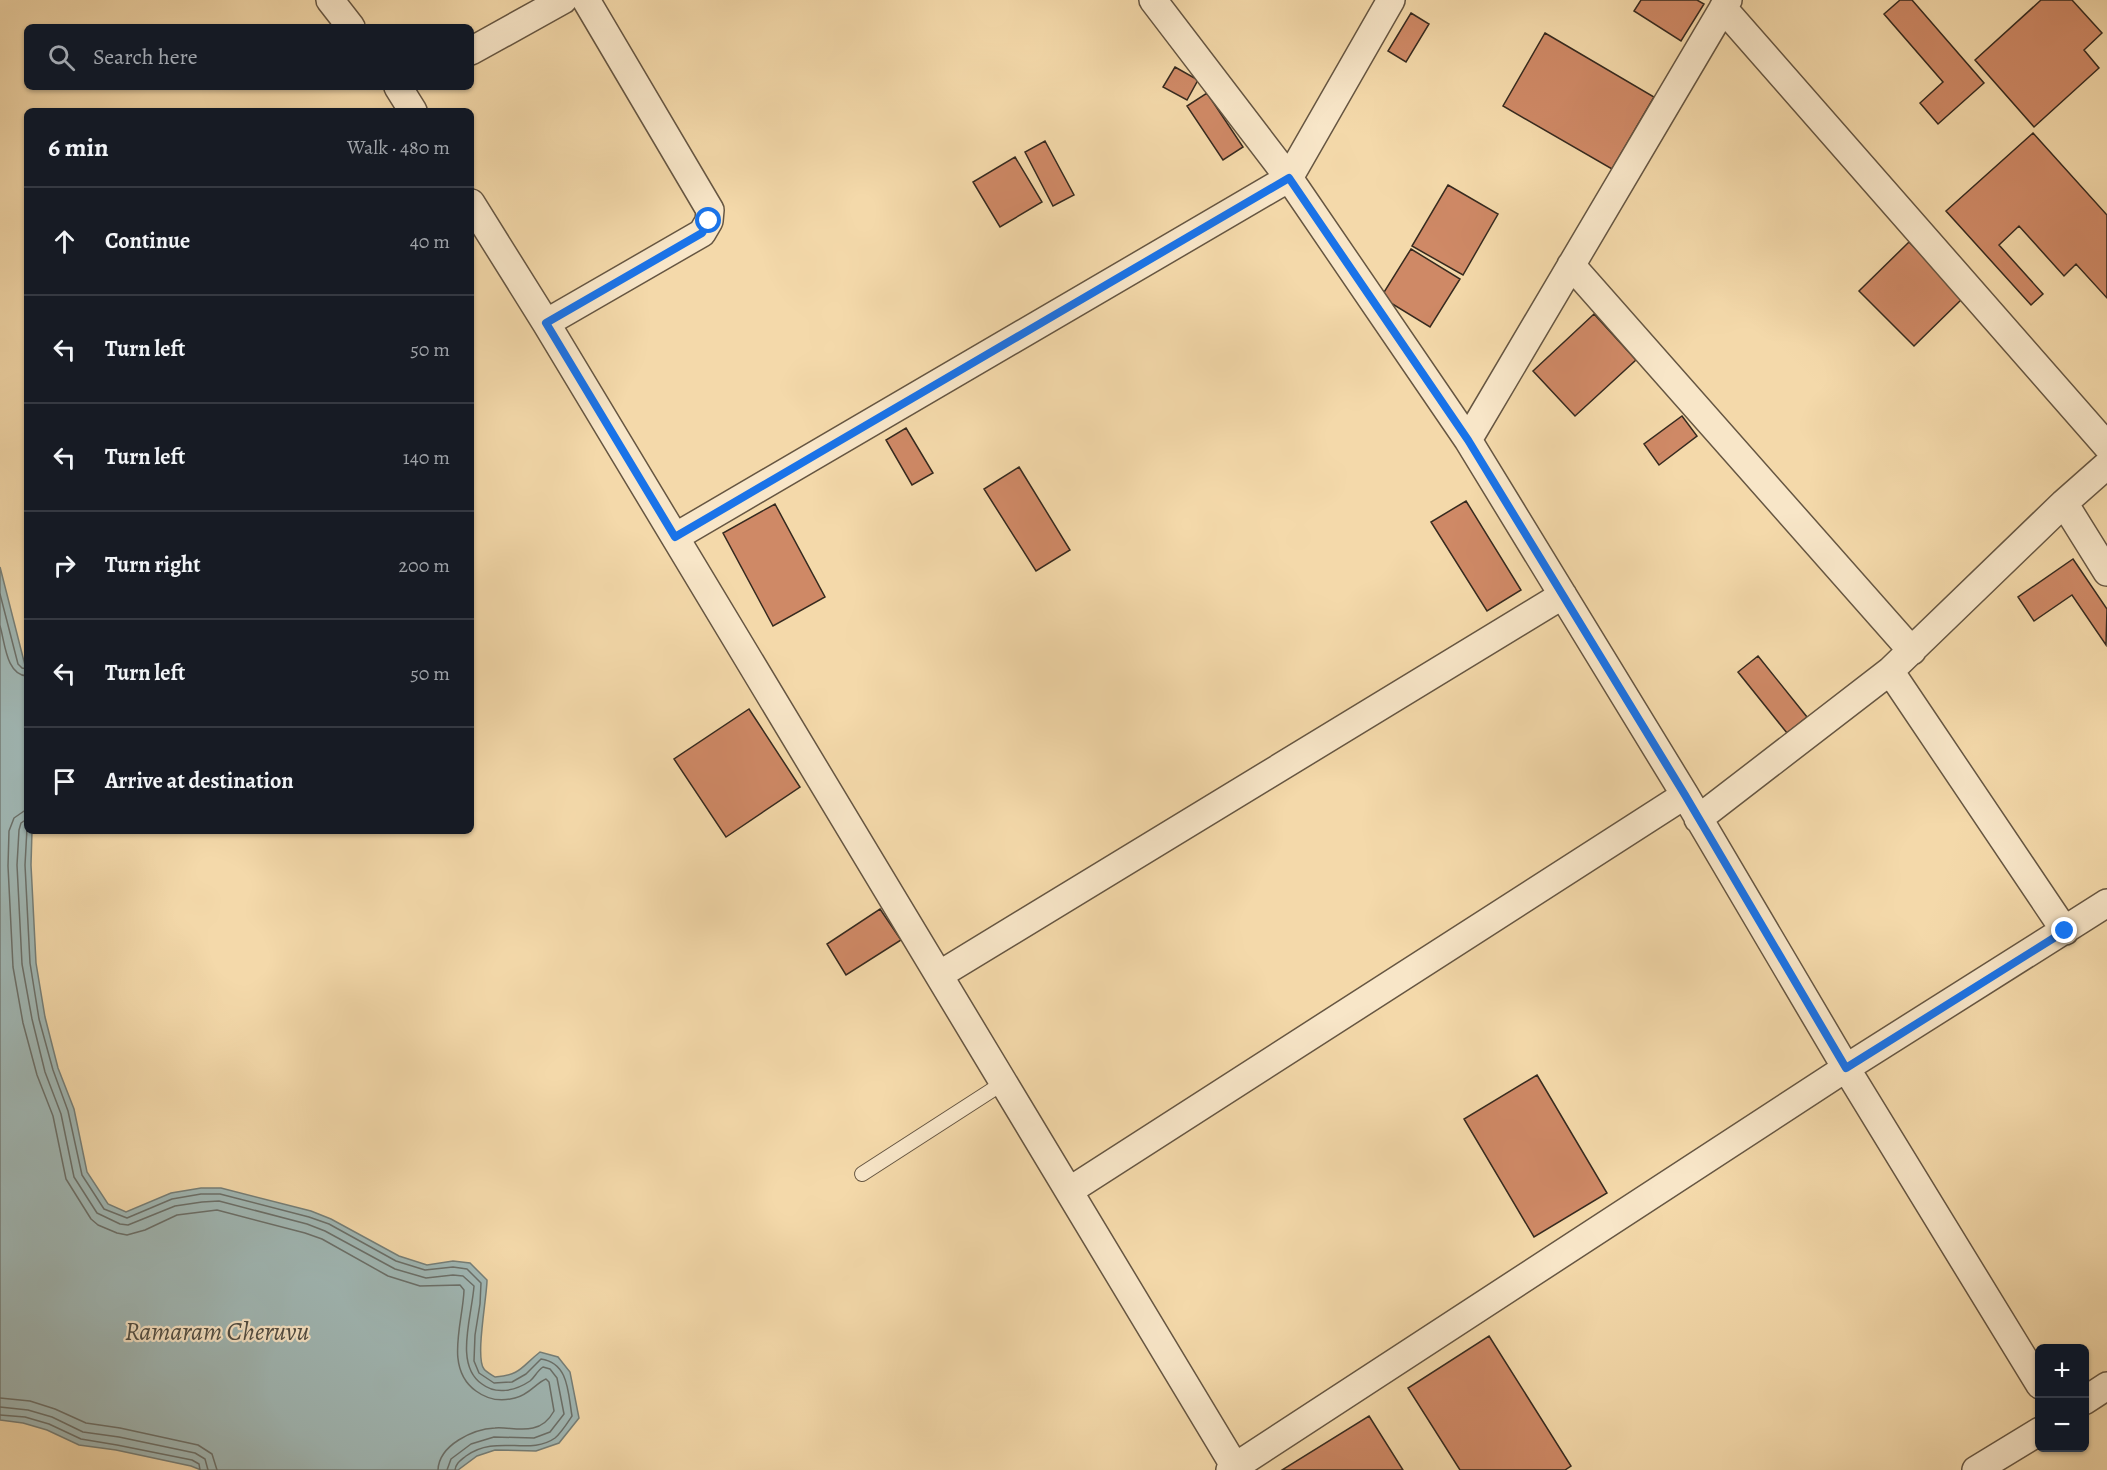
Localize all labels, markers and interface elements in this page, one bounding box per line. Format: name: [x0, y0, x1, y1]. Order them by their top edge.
search box: [24, 24, 474, 90]
icon: search: [45, 41, 78, 74]
text: Search here: [93, 42, 198, 72]
text: 6 min: [48, 130, 109, 165]
text: Walk · 480 m: [347, 134, 450, 161]
route start: [695, 207, 721, 233]
icon: ahead: [48, 225, 81, 258]
text: Continue: [105, 226, 190, 256]
text: 40 m: [410, 228, 450, 255]
icon: left: [48, 333, 81, 366]
text: Turn left: [105, 334, 185, 364]
text: 50 m: [410, 336, 450, 363]
icon: left: [48, 441, 81, 474]
text: Turn left: [105, 442, 185, 472]
text: 140 m: [403, 444, 450, 471]
icon: right: [48, 549, 81, 582]
text: Turn right: [105, 550, 201, 580]
text: 200 m: [399, 552, 450, 579]
icon: left: [48, 657, 81, 690]
text: Turn left: [105, 658, 185, 688]
text: 50 m: [410, 660, 450, 687]
icon: arrive: [48, 765, 81, 798]
text: Arrive at destination: [105, 766, 294, 796]
route end: [2051, 917, 2077, 943]
water label: Ramaram Cheruvu: [125, 1314, 309, 1349]
map controls: [2035, 1344, 2089, 1452]
button: +: [2035, 1344, 2089, 1398]
button: −: [2035, 1398, 2089, 1452]

